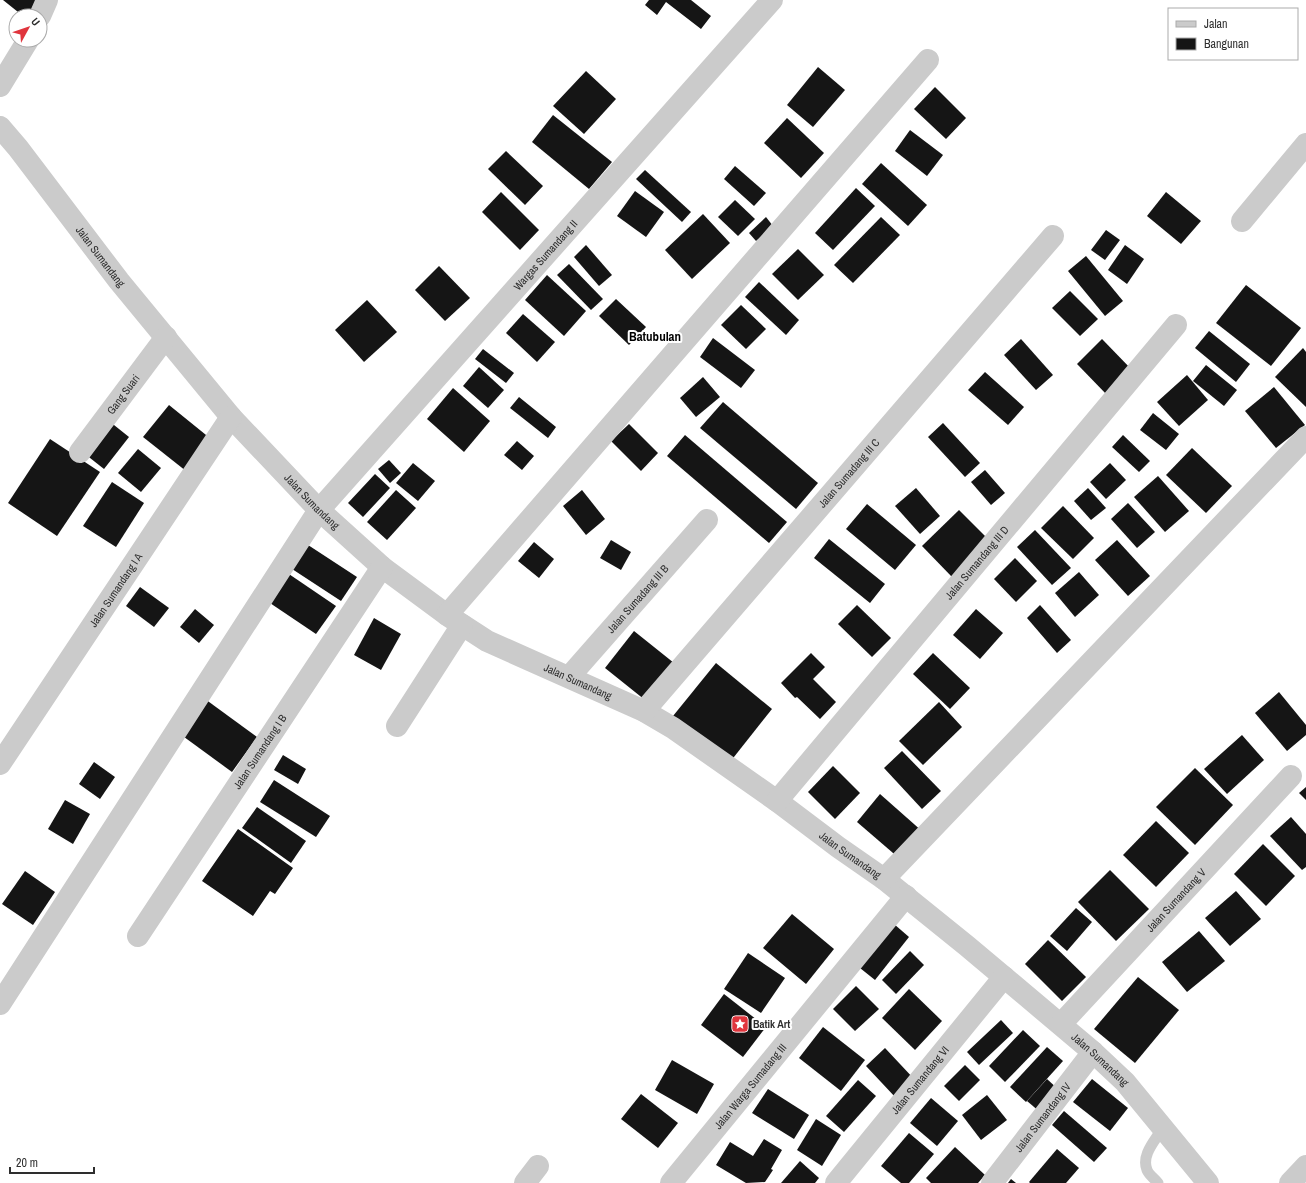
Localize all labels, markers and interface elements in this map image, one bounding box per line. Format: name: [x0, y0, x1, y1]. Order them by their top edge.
north arrow: [8, 8, 48, 48]
legend: [1168, 8, 1298, 60]
text: U: [28, 15, 43, 29]
text: Jalan: [1204, 16, 1228, 32]
text: Bangunan: [1204, 36, 1249, 52]
street label: Wargas Sumandang II: [510, 217, 580, 293]
street label: Jalan Sumandang: [73, 223, 128, 290]
district label: Batubulan: [629, 328, 681, 345]
street label: Gang Suari: [104, 372, 143, 417]
street label: Jalan Sumadang III C: [815, 435, 883, 511]
street label: Jalan Sumandang: [281, 471, 343, 532]
street label: Jalan Sumandang III D: [942, 523, 1012, 602]
street label: Jalan Sumandang I A: [86, 550, 146, 630]
street label: Jalan Sumadang III B: [604, 562, 671, 636]
street label: Jalan Sumandang: [542, 660, 614, 703]
street label: Jalan Sumandang I B: [230, 712, 290, 792]
street label: Jalan Sumandang: [816, 828, 884, 882]
street label: Jalan Sumandang V: [1143, 865, 1209, 935]
place icon: Batik Art: [730, 1014, 750, 1034]
place label: Batik Art: [753, 1017, 790, 1031]
street label: Jalan Sumandang: [1068, 1030, 1132, 1089]
street label: Jalan Warga Sumadang III: [711, 1041, 789, 1132]
street label: Jalan Sumandang VI: [888, 1043, 952, 1117]
street label: Jalan Sumandang IV: [1011, 1080, 1074, 1155]
scale bar: [10, 1149, 94, 1175]
text: 20 m: [16, 1155, 38, 1171]

